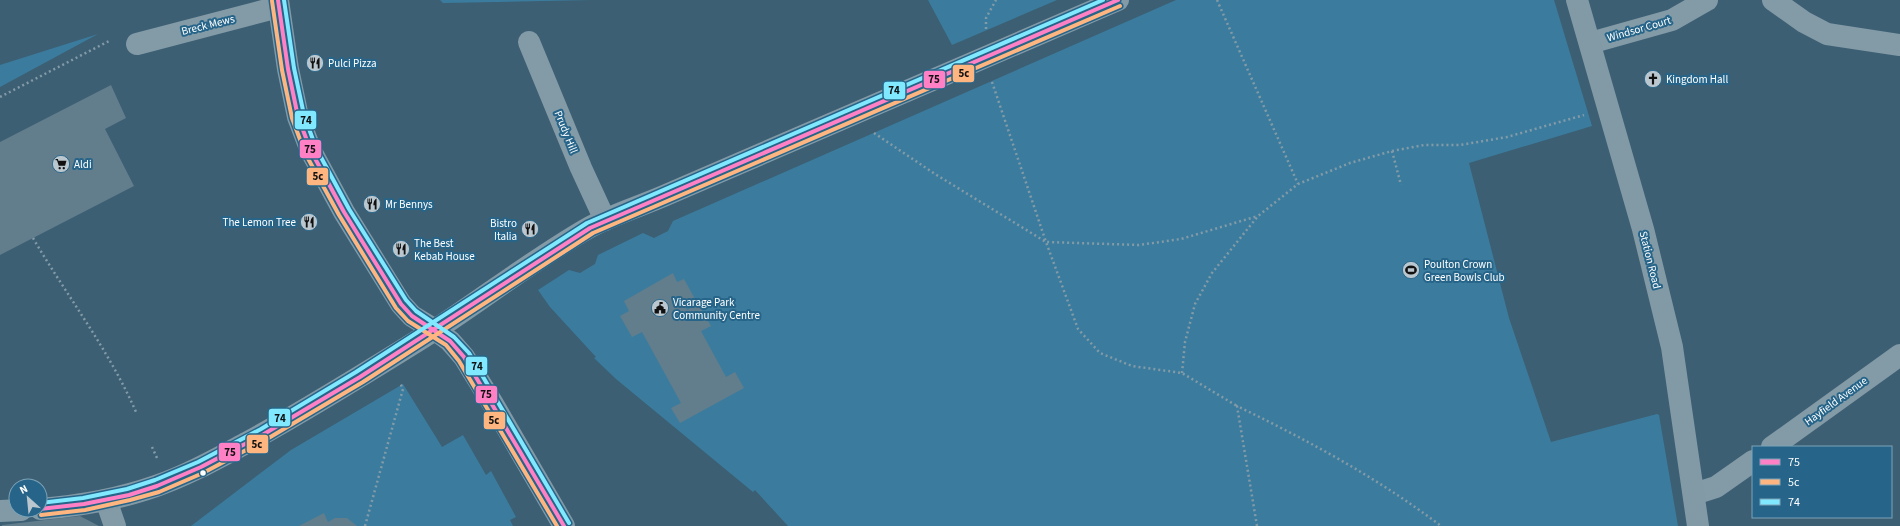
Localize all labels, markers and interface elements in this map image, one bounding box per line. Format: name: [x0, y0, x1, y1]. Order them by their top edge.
street label: Breck Mews: [180, 11, 237, 39]
street label: Windsor Court: [1605, 13, 1673, 45]
restaurant icon: Pulci Pizza: [305, 53, 325, 73]
place label: Pulci Pizza: [328, 56, 377, 71]
line badge: 5c: [952, 64, 975, 83]
text: 5c: [959, 66, 969, 81]
church icon: Kingdom Hall: [1643, 69, 1663, 89]
line badge: 75: [923, 70, 946, 89]
text: 75: [928, 72, 940, 87]
place label: Kingdom Hall: [1666, 72, 1728, 87]
line badge: 74: [883, 81, 906, 100]
text: 74: [888, 83, 900, 98]
street label: Prudy Hill: [551, 108, 581, 156]
line badge: 74: [294, 110, 317, 130]
text: 74: [300, 113, 312, 128]
line badge: 75: [299, 139, 322, 159]
text: 75: [304, 142, 316, 157]
supermarket icon: Aldi: [51, 154, 71, 174]
place label: Aldi: [74, 157, 92, 172]
line badge: 5c: [306, 167, 329, 186]
text: 5c: [313, 169, 323, 184]
restaurant icon: Mr Bennys: [362, 194, 382, 214]
place label: Mr Bennys: [385, 197, 433, 212]
restaurant icon: The Lemon Tree: [299, 212, 319, 232]
place label: The Lemon Tree: [222, 215, 297, 230]
place label: Bistro Italia: [490, 216, 517, 244]
restaurant icon: Bistro Italia: [520, 219, 540, 239]
street label: Station Road: [1636, 230, 1664, 290]
place label: The Best Kebab House: [414, 236, 475, 264]
restaurant icon: The Best Kebab House: [391, 239, 411, 259]
place label: Poulton Crown Green Bowls Club: [1424, 257, 1505, 285]
sports icon: Poulton Crown Green Bowls Club: [1401, 260, 1421, 280]
place label: Vicarage Park Community Centre: [673, 295, 760, 323]
public building icon: Vicarage Park Community Centre: [650, 298, 670, 318]
line badge: 74: [465, 356, 488, 376]
text: 74: [471, 359, 483, 374]
street label: Hayfield Avenue: [1802, 373, 1871, 429]
line badge: 75: [475, 385, 498, 404]
text: 75: [480, 387, 492, 402]
line badge: 74: [268, 408, 291, 427]
text: 74: [274, 411, 286, 426]
line badge: 5c: [483, 411, 506, 430]
text: 5c: [489, 413, 499, 428]
line badge: 5c: [246, 434, 269, 454]
text: 5c: [252, 437, 262, 452]
line badge: 75: [218, 442, 241, 462]
text: 75: [224, 445, 236, 460]
legend: [1752, 446, 1892, 518]
text: 75: [1788, 454, 1800, 471]
unlabelled marker: [198, 468, 208, 478]
text: 5c: [1788, 474, 1800, 491]
north arrow: [8, 478, 48, 518]
text: N: [17, 481, 30, 498]
text: 74: [1788, 494, 1800, 511]

